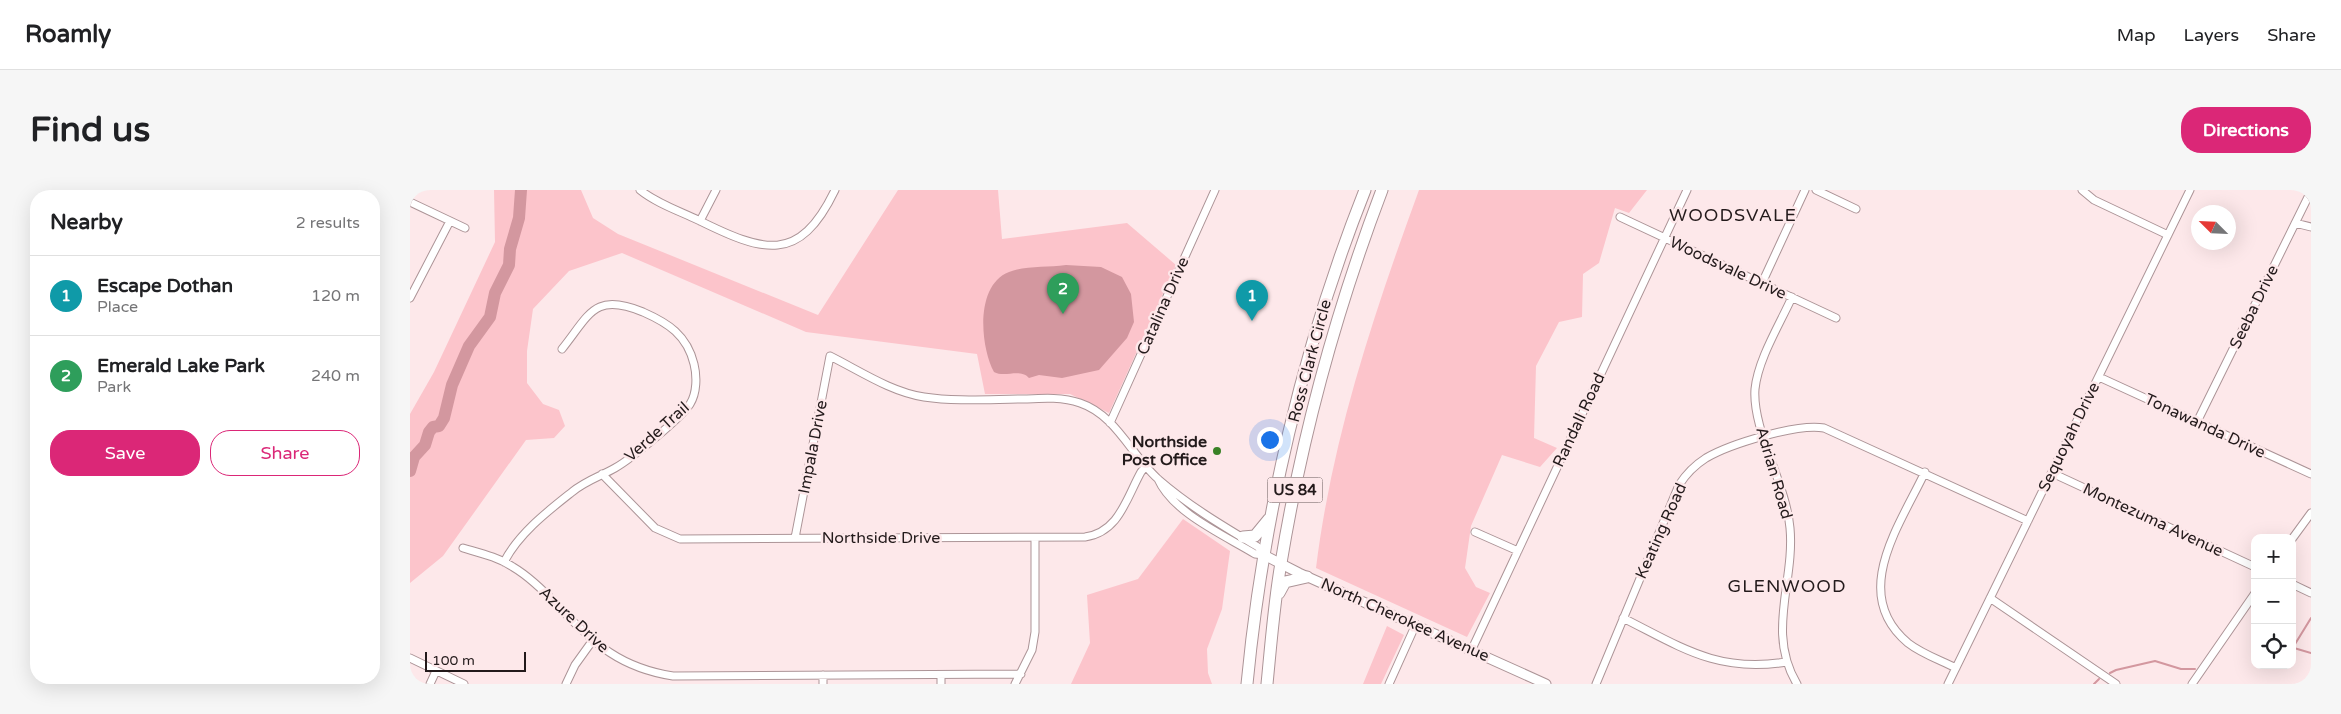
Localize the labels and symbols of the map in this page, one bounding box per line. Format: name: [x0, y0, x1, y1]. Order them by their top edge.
district label: WOODSVALE: [1669, 204, 1797, 226]
north arrow: [2191, 205, 2236, 250]
street label: Woodsvale Drive: [1666, 232, 1790, 304]
street label: Catalina Drive: [1132, 254, 1194, 358]
street label: Seeba Drive: [2225, 262, 2283, 352]
pin: 2: [1047, 273, 1079, 314]
pin: 1: [1236, 280, 1268, 321]
street label: Ross Clark Circle: [1284, 297, 1336, 425]
street label: Randall Road: [1548, 370, 1610, 470]
street label: Sequoyah Drive: [2034, 379, 2104, 495]
street label: Tonawanda Drive: [2141, 389, 2269, 463]
street label: Verde Trail: [620, 398, 694, 466]
street label: Impala Drive: [794, 399, 832, 495]
street label: Adrian Road: [1751, 425, 1797, 521]
your location: [1257, 427, 1283, 453]
place label: Northside Post Office: [1122, 432, 1207, 470]
marker: Northside Post Office: [1211, 445, 1223, 457]
road number: US 84: [1268, 478, 1322, 502]
street label: Montezuma Avenue: [2080, 479, 2226, 561]
street label: Keating Road: [1631, 480, 1691, 582]
street label: Northside Drive: [822, 528, 940, 548]
street label: North Cherokee Avenue: [1318, 574, 1492, 666]
district label: GLENWOOD: [1728, 575, 1846, 597]
street label: Azure Drive: [535, 583, 613, 657]
scale bar: [425, 649, 526, 672]

